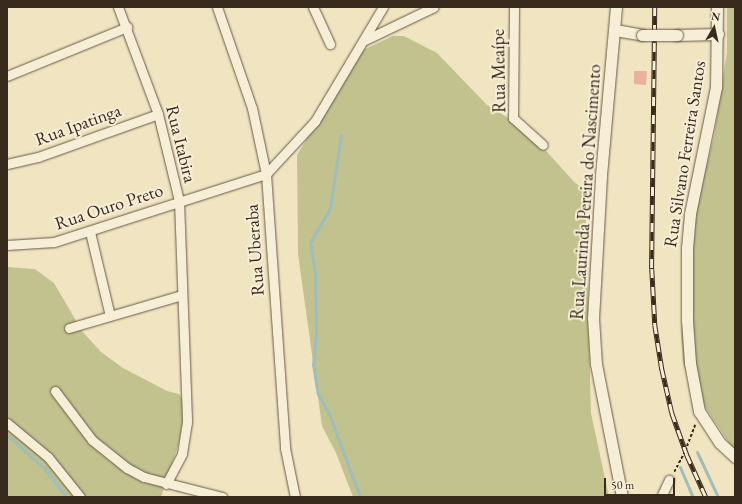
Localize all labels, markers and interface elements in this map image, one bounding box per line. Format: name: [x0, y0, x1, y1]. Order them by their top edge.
north arrow: [694, 8, 734, 48]
text: N: [710, 9, 721, 24]
street label: Rua Meaípe: [487, 29, 511, 113]
street label: Rua Silvano Ferreira Santos: [660, 59, 710, 249]
street label: Rua Laurinda Pereira do Nascimento: [566, 64, 606, 320]
street label: Rua Ipatinga: [32, 99, 124, 151]
street label: Rua Itabira: [161, 103, 201, 185]
street label: Rua Ouro Preto: [52, 179, 166, 235]
street label: Rua Uberaba: [241, 203, 269, 297]
scale bar: [606, 470, 677, 496]
text: 50 m: [611, 477, 634, 493]

